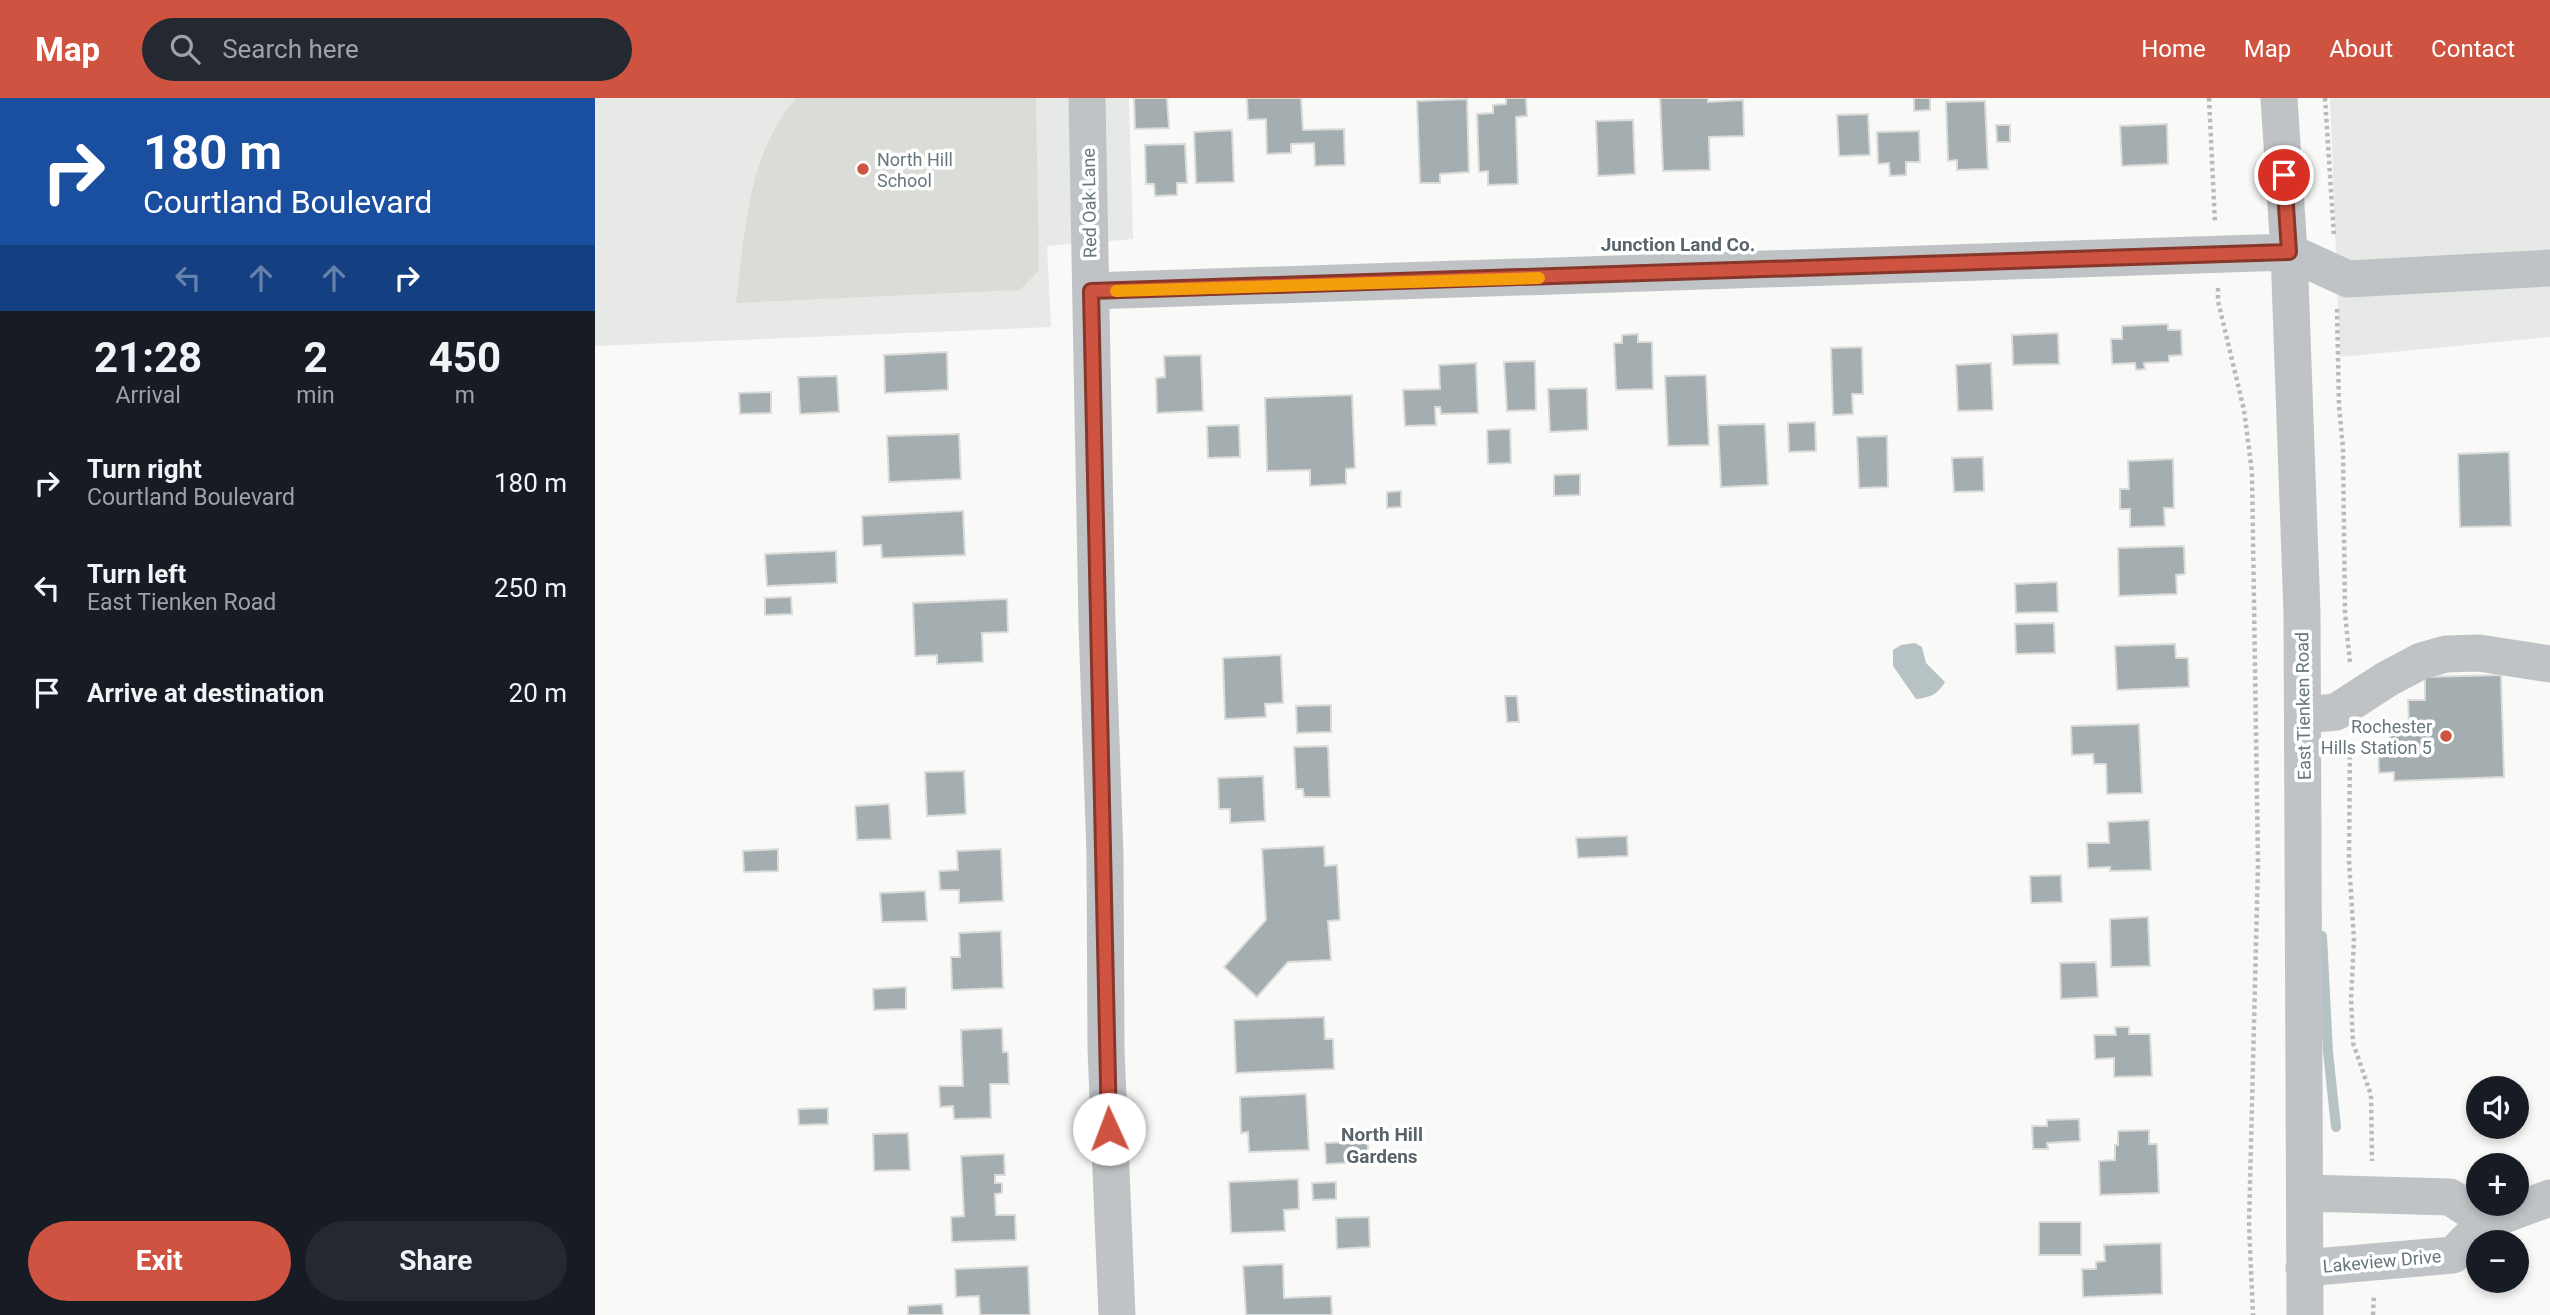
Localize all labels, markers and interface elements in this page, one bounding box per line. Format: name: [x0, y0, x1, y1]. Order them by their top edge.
search box: [142, 18, 632, 81]
text: Map: [35, 30, 100, 69]
icon: search: [166, 30, 204, 68]
text: Search here: [222, 34, 359, 64]
text: Home: [2141, 35, 2206, 63]
text: Map: [2244, 35, 2291, 63]
text: About: [2329, 35, 2393, 63]
text: Contact: [2431, 35, 2515, 63]
text: 180 m: [143, 124, 282, 181]
icon: right: [28, 126, 119, 217]
pin: [2254, 145, 2314, 205]
street label: Red Oak Lane: [1078, 148, 1100, 258]
place label: North Hill School: [877, 149, 953, 191]
icon: arrive: [2265, 156, 2303, 194]
marker: North Hill School: [855, 161, 871, 177]
text: Courtland Boulevard: [143, 183, 432, 221]
district label: Junction Land Co.: [1601, 233, 1755, 256]
icon: left: [169, 259, 207, 297]
icon: ahead: [242, 259, 280, 297]
icon: ahead: [315, 259, 353, 297]
icon: right: [388, 259, 426, 297]
text: 21:28: [94, 333, 202, 382]
text: 2: [303, 333, 328, 382]
text: 450: [429, 333, 501, 382]
text: Arrival: [115, 382, 181, 409]
text: min: [296, 382, 335, 409]
text: m: [455, 382, 475, 409]
text: Turn right: [87, 454, 202, 484]
icon: right: [28, 464, 66, 502]
text: 180 m: [494, 468, 567, 498]
text: Courtland Boulevard: [87, 484, 295, 511]
text: Turn left: [87, 559, 186, 589]
icon: left: [28, 569, 66, 607]
text: 250 m: [494, 573, 567, 603]
text: East Tienken Road: [87, 589, 276, 616]
street label: East Tienken Road: [2291, 632, 2315, 780]
icon: arrive: [28, 674, 66, 712]
text: Arrive at destination: [87, 678, 324, 708]
text: 20 m: [509, 678, 567, 708]
place label: Rochester Hills Station 5: [2321, 716, 2432, 758]
marker: Rochester Hills Station 5: [2438, 728, 2454, 744]
map controls: [2466, 1076, 2529, 1293]
button: sound: [2466, 1076, 2529, 1139]
position arrow: [1072, 1092, 1146, 1166]
district label: North Hill Gardens: [1341, 1123, 1423, 1168]
button: +: [2466, 1153, 2529, 1216]
button: Exit: [28, 1221, 291, 1301]
button: Share: [305, 1221, 567, 1301]
button: −: [2466, 1230, 2529, 1293]
street label: Lakeview Drive: [2322, 1245, 2442, 1277]

